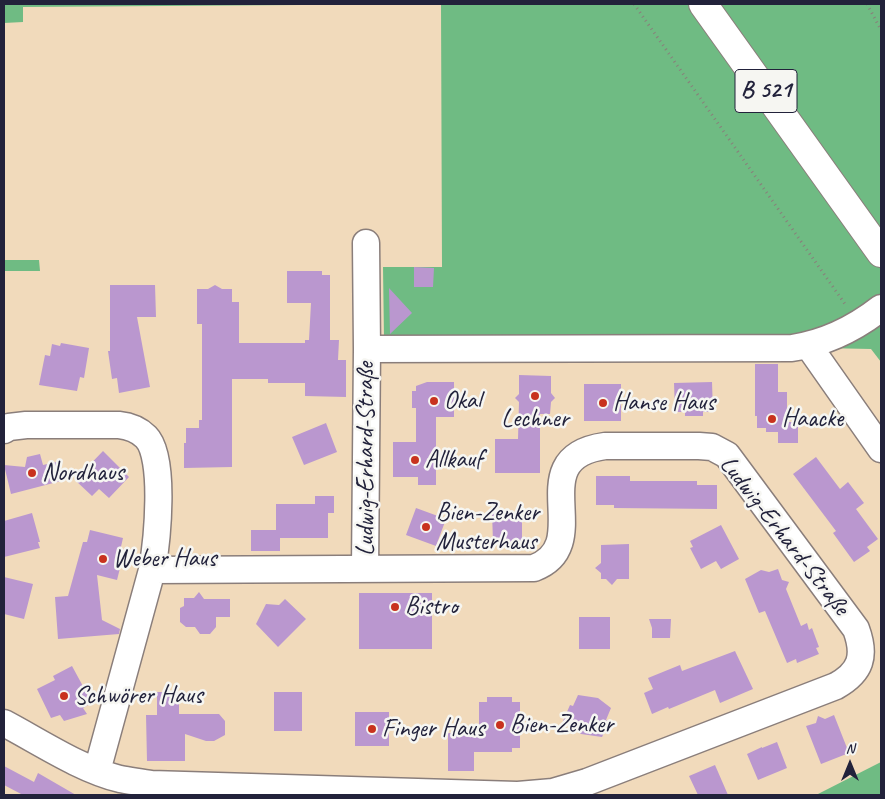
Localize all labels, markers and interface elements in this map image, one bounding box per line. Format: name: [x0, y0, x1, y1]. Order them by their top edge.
road number: B 521: [735, 70, 797, 112]
street label: Ludwig-Erhard-Straße: [351, 362, 381, 556]
place label: Okal: [444, 386, 481, 416]
place label: Hanse Haus: [613, 388, 715, 418]
marker: Lechner: [529, 390, 541, 402]
marker: Okal: [428, 395, 440, 407]
marker: Hanse Haus: [597, 397, 609, 409]
place label: Lechner: [501, 404, 569, 434]
place label: Haacke: [782, 404, 843, 434]
marker: Haacke: [766, 413, 778, 425]
place label: Allkauf: [425, 445, 483, 475]
street label: Ludwig-Erhard-Straße: [713, 450, 855, 622]
marker: Allkauf: [409, 454, 421, 466]
place label: Nordhaus: [42, 458, 124, 488]
marker: Nordhaus: [26, 467, 38, 479]
place label: Bien-Zenker Musterhaus: [436, 498, 539, 557]
marker: Bien-Zenker Musterhaus: [420, 521, 432, 533]
place label: Weber Haus: [113, 544, 216, 574]
marker: Weber Haus: [97, 553, 109, 565]
place label: Bistro: [405, 592, 458, 622]
marker: Bistro: [389, 601, 401, 613]
place label: Schwörer Haus: [74, 681, 203, 711]
marker: Schwörer Haus: [58, 690, 70, 702]
place label: Bien-Zenker: [510, 710, 613, 740]
place label: Finger Haus: [382, 714, 484, 744]
marker: Bien-Zenker: [494, 719, 506, 731]
marker: Finger Haus: [366, 723, 378, 735]
north arrow: [825, 739, 875, 789]
text: N: [846, 740, 854, 757]

